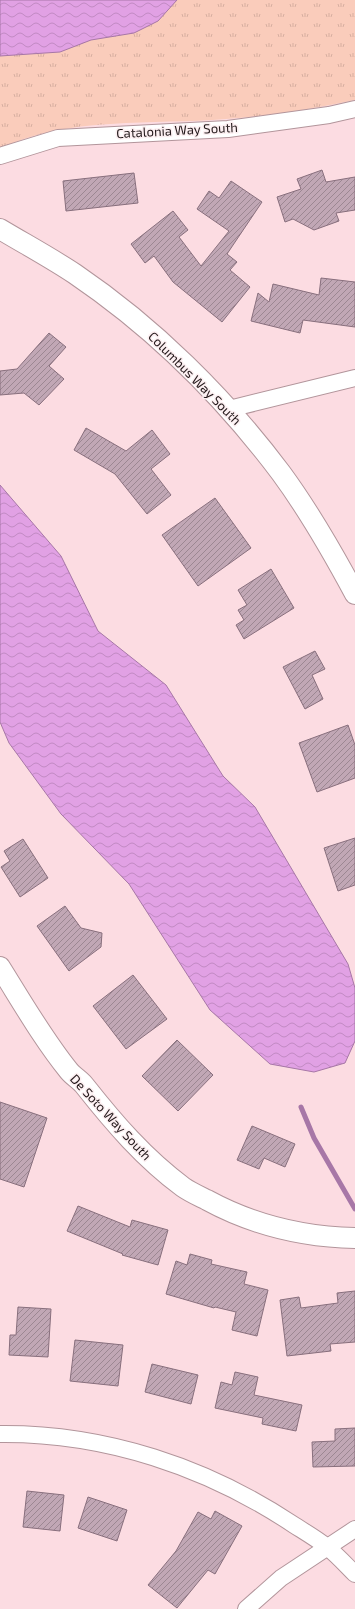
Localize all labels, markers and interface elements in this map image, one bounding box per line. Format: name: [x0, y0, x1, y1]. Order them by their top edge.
street label: Catalonia Way South: [116, 119, 238, 141]
street label: Columbus Way South: [145, 328, 245, 428]
street label: De Soto Way South: [67, 1071, 155, 1163]

